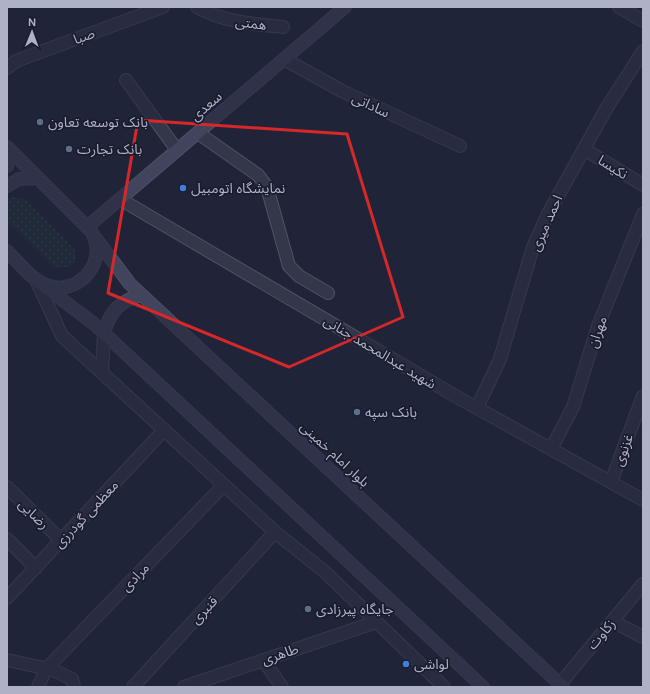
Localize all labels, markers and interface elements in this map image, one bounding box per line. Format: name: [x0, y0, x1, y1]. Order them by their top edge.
north arrow: [12, 12, 52, 52]
street label: همتی: [234, 12, 268, 34]
text: N: [28, 15, 36, 29]
street label: صبا: [71, 24, 98, 48]
street label: سعدی: [186, 87, 226, 125]
street label: ساداتی: [349, 88, 393, 122]
place label: بانک توسعه تعاون: [48, 113, 148, 131]
marker: بانک توسعه تعاون: [35, 117, 45, 127]
place label: بانک تجارت: [77, 140, 142, 158]
marker: بانک تجارت: [64, 144, 74, 154]
street label: نکیسا: [595, 151, 632, 183]
place label: نمایشگاه اتومبیل: [191, 179, 286, 197]
marker: نمایشگاه اتومبیل: [178, 183, 188, 193]
street label: احمد میری: [526, 192, 566, 254]
street label: شهید عبدالمحمد جنانی: [320, 311, 440, 393]
street label: مهران: [583, 314, 611, 350]
place label: بانک سپه: [365, 403, 417, 422]
marker: بانک سپه: [352, 407, 362, 417]
street label: بلوار امام خمینی: [295, 417, 374, 492]
street label: غزنوی: [609, 431, 637, 469]
street label: معظمی گودرزی: [50, 476, 122, 552]
street label: رضایی: [15, 495, 53, 533]
street label: مرادی: [117, 559, 153, 595]
street label: قنبری: [186, 592, 222, 628]
place label: جایگاه پیرزادی: [316, 600, 393, 619]
marker: جایگاه پیرزادی: [303, 604, 313, 614]
street label: زکاوت: [583, 615, 619, 653]
street label: طاهری: [259, 639, 301, 669]
place label: لواشی: [414, 655, 449, 673]
marker: لواشی: [401, 659, 411, 669]

